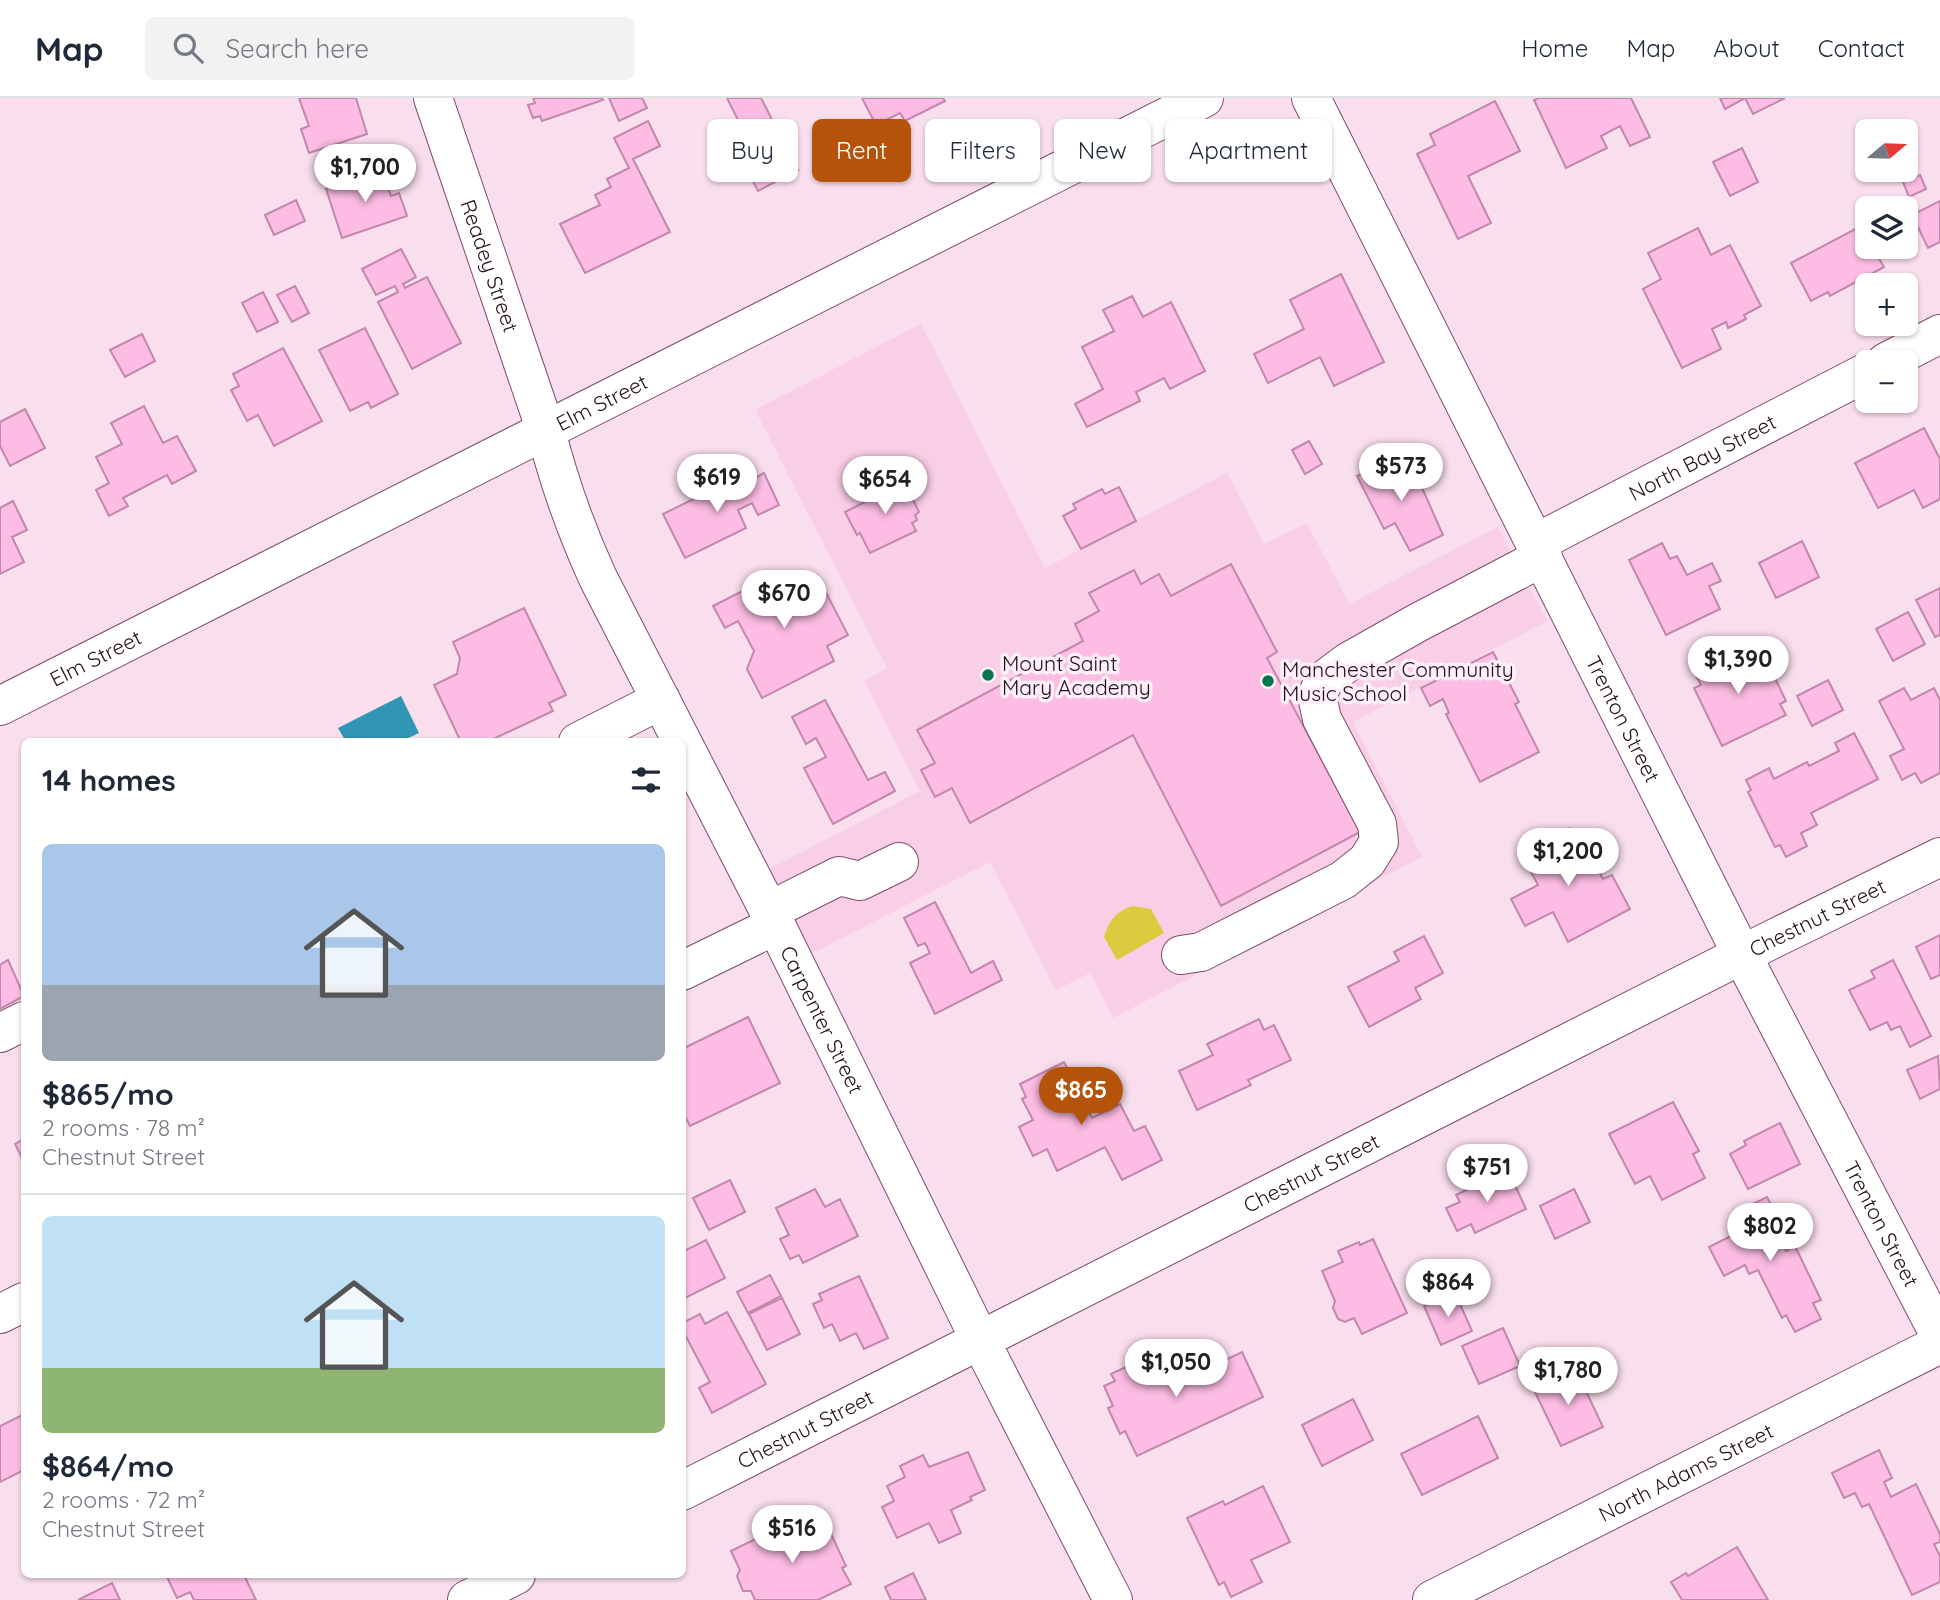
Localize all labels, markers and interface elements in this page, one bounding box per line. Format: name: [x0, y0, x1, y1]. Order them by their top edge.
search box: [145, 17, 635, 80]
text: Map: [35, 28, 103, 69]
icon: search: [169, 29, 207, 67]
text: Search here: [225, 32, 369, 65]
text: Home: [1521, 33, 1588, 63]
text: Map: [1626, 33, 1675, 63]
text: About: [1713, 33, 1780, 63]
text: Contact: [1818, 33, 1905, 63]
chip: Buy: [707, 119, 798, 182]
chip: Rent: [812, 119, 911, 182]
chip: Filters: [925, 119, 1040, 182]
chip: New: [1054, 119, 1151, 182]
chip: Apartment: [1165, 119, 1332, 182]
north arrow: [1855, 119, 1918, 182]
map controls: [1855, 119, 1918, 413]
pin: $1,700: [308, 144, 422, 204]
text: $1,700: [330, 152, 400, 181]
street label: Readey Street: [455, 196, 524, 335]
button: layers: [1855, 196, 1918, 259]
button: +: [1855, 273, 1918, 336]
button: −: [1855, 350, 1918, 413]
street label: Elm Street: [552, 368, 652, 436]
street label: North Bay Street: [1624, 408, 1780, 506]
pin: $573: [1360, 444, 1442, 503]
text: $573: [1375, 451, 1427, 480]
pin: $619: [676, 454, 758, 514]
pin: $654: [844, 456, 926, 516]
text: $619: [693, 462, 741, 491]
text: $654: [858, 464, 912, 493]
pin: $670: [743, 570, 825, 630]
text: $670: [757, 578, 811, 607]
street label: Elm Street: [45, 624, 146, 692]
pin: $1,390: [1681, 636, 1795, 696]
text: $1,390: [1704, 644, 1772, 673]
place label: Mount Saint Mary Academy: [1002, 650, 1151, 700]
street label: Trenton Street: [1581, 651, 1666, 786]
place label: Manchester Community Music School: [1282, 656, 1514, 706]
marker: Mount Saint Mary Academy: [980, 667, 996, 683]
marker: Manchester Community Music School: [1260, 673, 1276, 689]
text: 14 homes: [42, 761, 176, 799]
icon: filters: [627, 761, 665, 799]
pin: $1,200: [1511, 828, 1625, 888]
text: $1,200: [1533, 836, 1603, 865]
street label: Chestnut Street: [1745, 873, 1890, 962]
icon: home: [291, 890, 417, 1016]
street label: Carpenter Street: [775, 941, 870, 1098]
pin: $865: [1040, 1068, 1122, 1127]
text: $865/mo: [42, 1075, 174, 1113]
text: $865: [1055, 1075, 1107, 1104]
text: 2 rooms · 78 m²: [42, 1113, 205, 1142]
street label: Chestnut Street: [1239, 1128, 1383, 1218]
text: Chestnut Street: [42, 1142, 205, 1171]
pin: $751: [1446, 1144, 1528, 1204]
text: $751: [1463, 1152, 1511, 1181]
street label: Trenton Street: [1838, 1156, 1925, 1291]
pin: $802: [1729, 1204, 1811, 1263]
text: $802: [1743, 1211, 1797, 1240]
pin: $864: [1407, 1260, 1489, 1319]
icon: home: [291, 1262, 417, 1388]
text: $864: [1422, 1267, 1474, 1296]
pin: $1,050: [1119, 1340, 1233, 1399]
text: $1,050: [1141, 1347, 1211, 1376]
pin: $1,780: [1511, 1348, 1625, 1407]
text: $1,780: [1534, 1355, 1602, 1384]
street label: Chestnut Street: [733, 1383, 877, 1474]
street label: North Adams Street: [1594, 1417, 1777, 1527]
text: $864/mo: [42, 1447, 174, 1485]
text: 2 rooms · 72 m²: [42, 1485, 205, 1514]
pin: $516: [751, 1506, 833, 1565]
text: $516: [768, 1513, 816, 1542]
text: Chestnut Street: [42, 1514, 205, 1543]

